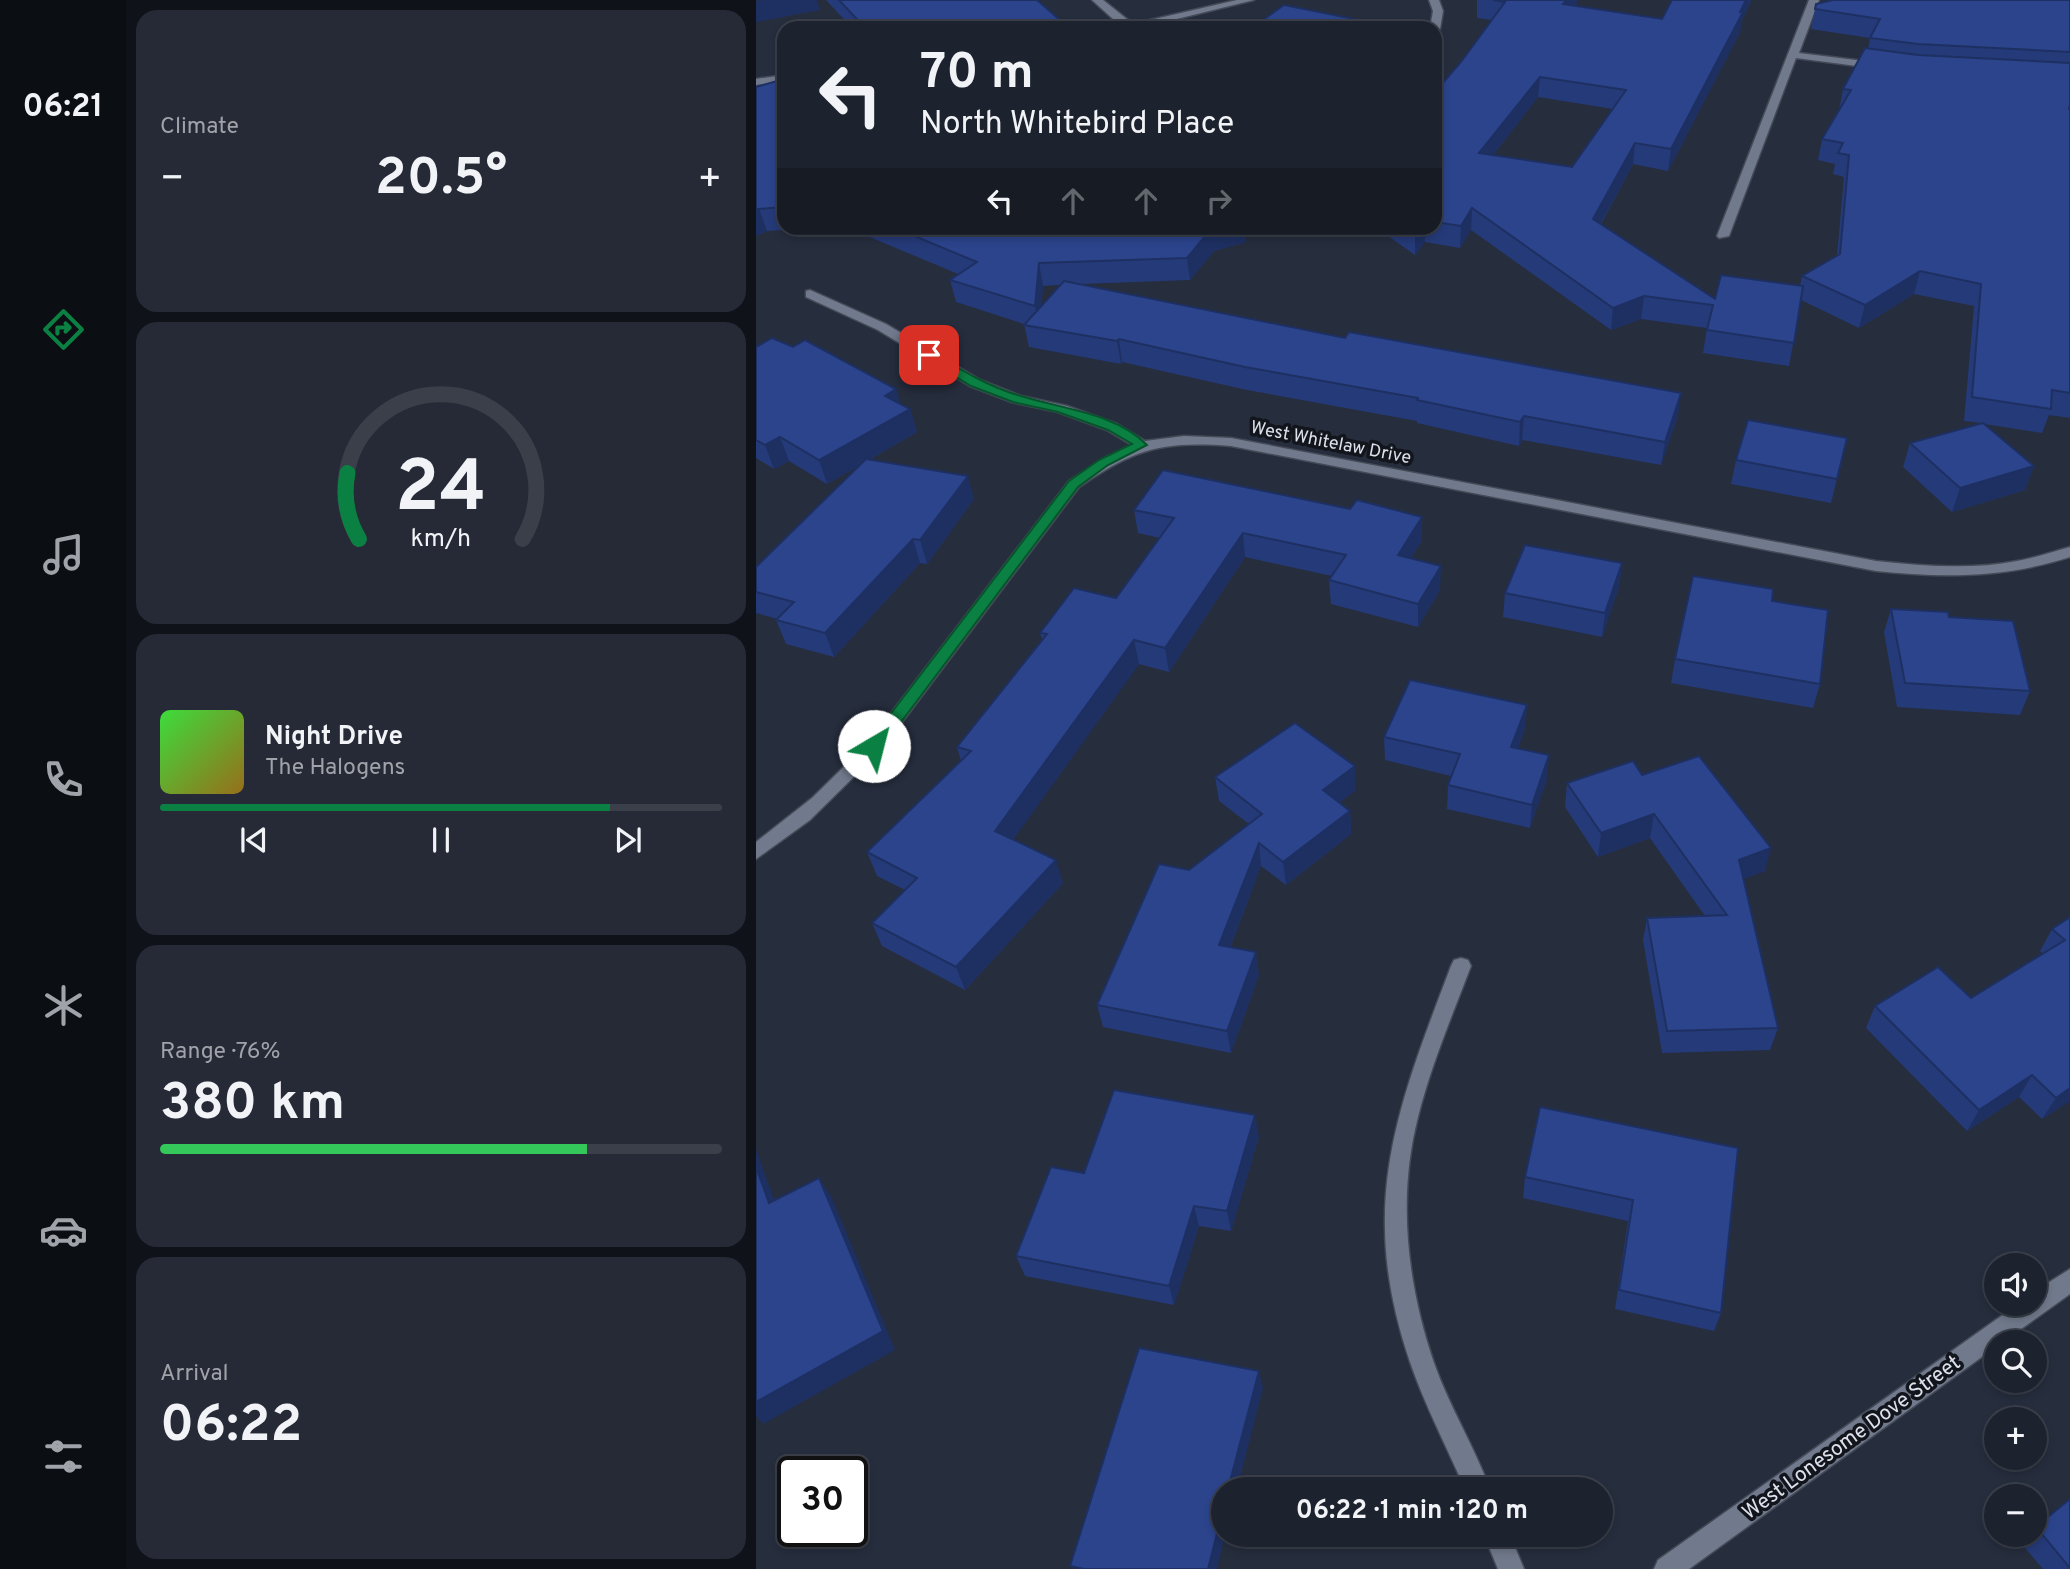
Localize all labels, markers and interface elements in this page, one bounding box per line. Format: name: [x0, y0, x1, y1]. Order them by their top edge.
text: 70 m: [920, 44, 1034, 106]
icon: left: [805, 49, 896, 140]
text: 06:21: [23, 88, 103, 128]
text: North Whitebird Place: [920, 105, 1234, 145]
text: Climate: [160, 113, 239, 142]
text: 20.5°: [375, 147, 507, 213]
text: −: [160, 156, 185, 205]
text: +: [697, 156, 722, 205]
icon: left: [981, 182, 1019, 220]
icon: ahead: [1054, 182, 1092, 220]
icon: ahead: [1127, 182, 1165, 220]
icon: right: [1200, 182, 1238, 220]
icon: directions: [39, 305, 88, 354]
pin: [899, 325, 959, 385]
icon: arrive: [910, 336, 948, 374]
street label: West Whitelaw Drive: [1248, 417, 1413, 470]
text: 24: [395, 445, 487, 537]
text: km/h: [411, 523, 471, 555]
icon: music: [39, 530, 88, 579]
position arrow: [837, 709, 911, 783]
text: Night Drive: [265, 721, 403, 754]
text: The Halogens: [265, 754, 405, 783]
icon: phone: [39, 755, 88, 804]
icon: previous: [235, 821, 273, 859]
icon: pause: [422, 821, 460, 859]
icon: next: [609, 821, 647, 859]
icon: climate: [39, 981, 88, 1030]
text: Range · 76%: [160, 1038, 280, 1067]
text: 380 km: [160, 1072, 345, 1138]
icon: car: [39, 1206, 88, 1255]
map controls: [1984, 1253, 2047, 1547]
button: sound: [1984, 1253, 2047, 1316]
button: search: [1984, 1330, 2047, 1393]
street label: West Lonesome Dove Street: [1737, 1350, 1966, 1527]
text: Arrival: [160, 1360, 229, 1389]
text: 06:22: [160, 1394, 302, 1460]
button: +: [1984, 1407, 2047, 1470]
icon: filters: [39, 1432, 88, 1481]
speed limit sign: 30: [777, 1456, 868, 1547]
button: −: [1984, 1484, 2047, 1547]
text: 06:22 · 1 min · 120 m: [1296, 1495, 1528, 1528]

